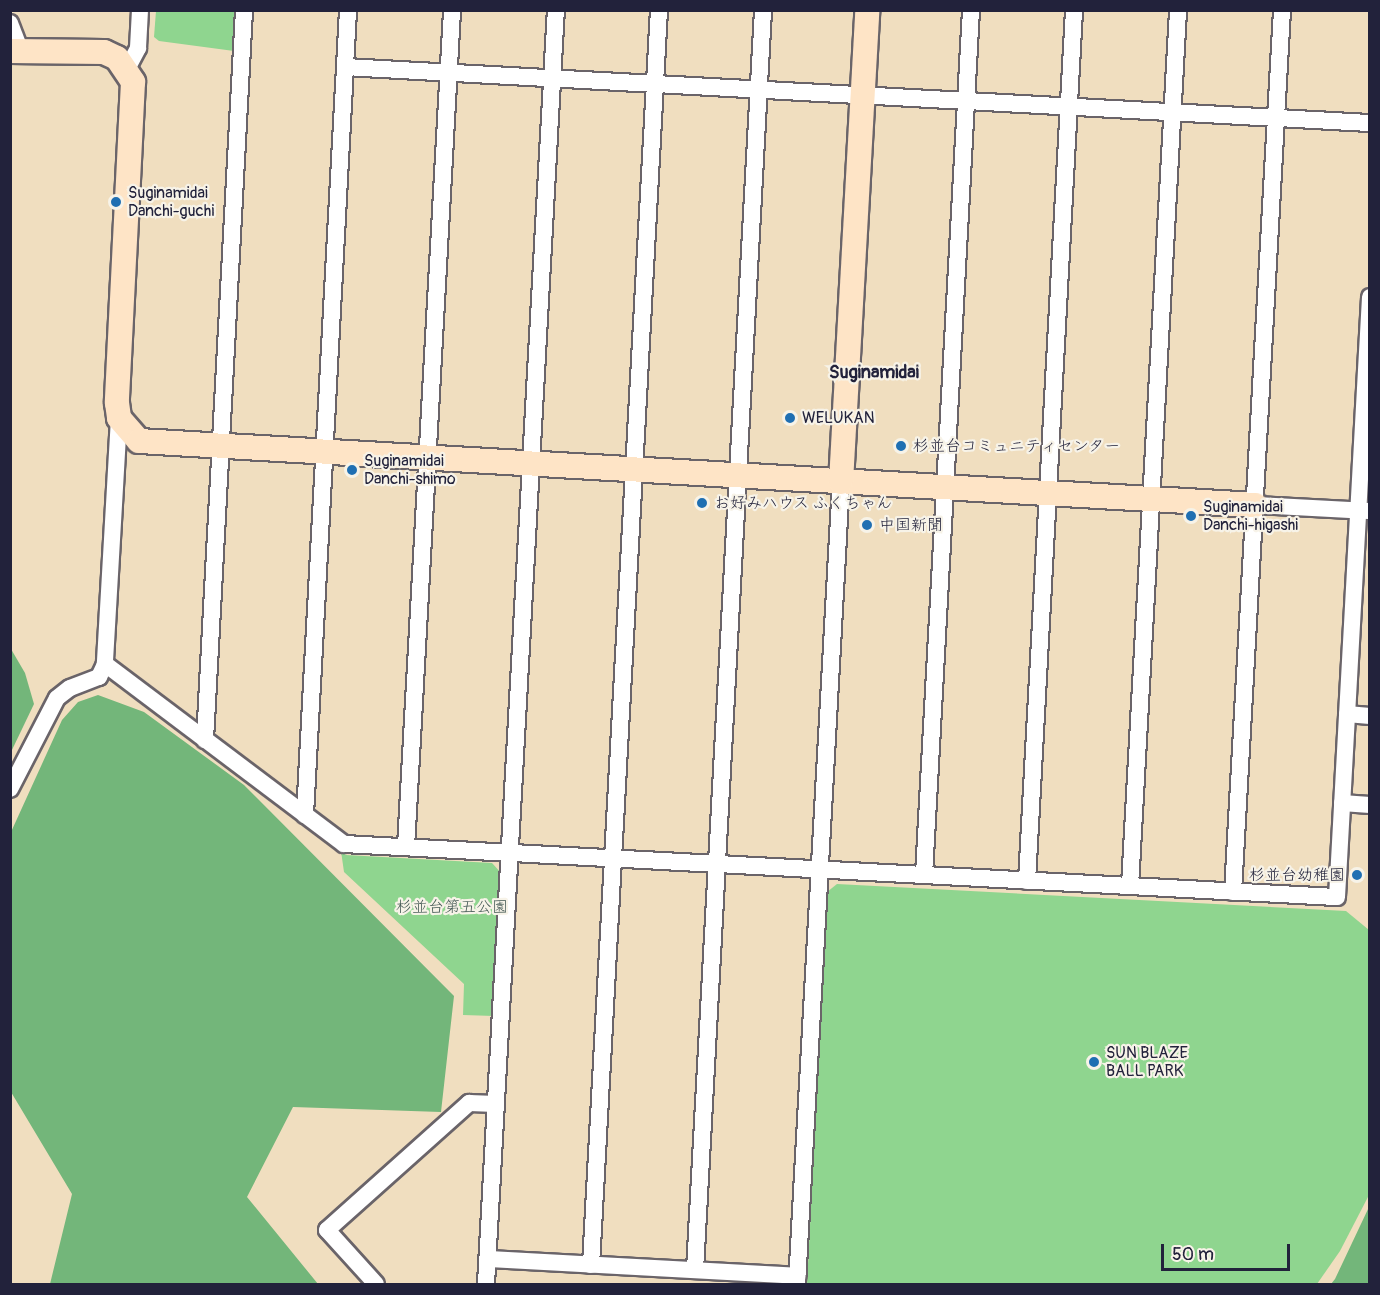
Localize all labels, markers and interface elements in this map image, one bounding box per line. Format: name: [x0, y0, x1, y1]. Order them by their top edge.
place label: Suginamidai Danchi-guchi: [128, 183, 214, 221]
marker: Suginamidai Danchi-guchi: [109, 195, 123, 209]
district label: Suginamidai: [829, 362, 919, 384]
place label: WELUKAN: [802, 408, 874, 428]
marker: WELUKAN: [783, 411, 797, 425]
place label: 杉並台コミュニティセンター: [913, 436, 1121, 456]
marker: 杉並台コミュニティセンター: [894, 439, 908, 453]
place label: Suginamidai Danchi-shimo: [364, 451, 456, 489]
marker: Suginamidai Danchi-shimo: [345, 463, 359, 477]
place label: お好みハウス ふくちゃん: [714, 493, 893, 513]
marker: お好みハウス ふくちゃん: [695, 496, 709, 510]
place label: Suginamidai Danchi-higashi: [1203, 497, 1298, 535]
marker: Suginamidai Danchi-higashi: [1184, 509, 1198, 523]
place label: 中国新聞: [879, 515, 943, 535]
marker: 中国新聞: [860, 518, 874, 532]
place label: 杉並台幼稚園: [1249, 865, 1345, 885]
marker: 杉並台幼稚園: [1350, 868, 1364, 882]
park label: 杉並台第五公園: [396, 897, 508, 917]
place label: SUN BLAZE BALL PARK: [1106, 1043, 1188, 1081]
marker: SUN BLAZE BALL PARK: [1087, 1055, 1101, 1069]
scale bar: [1164, 1232, 1293, 1270]
text: 50 m: [1172, 1243, 1214, 1266]

